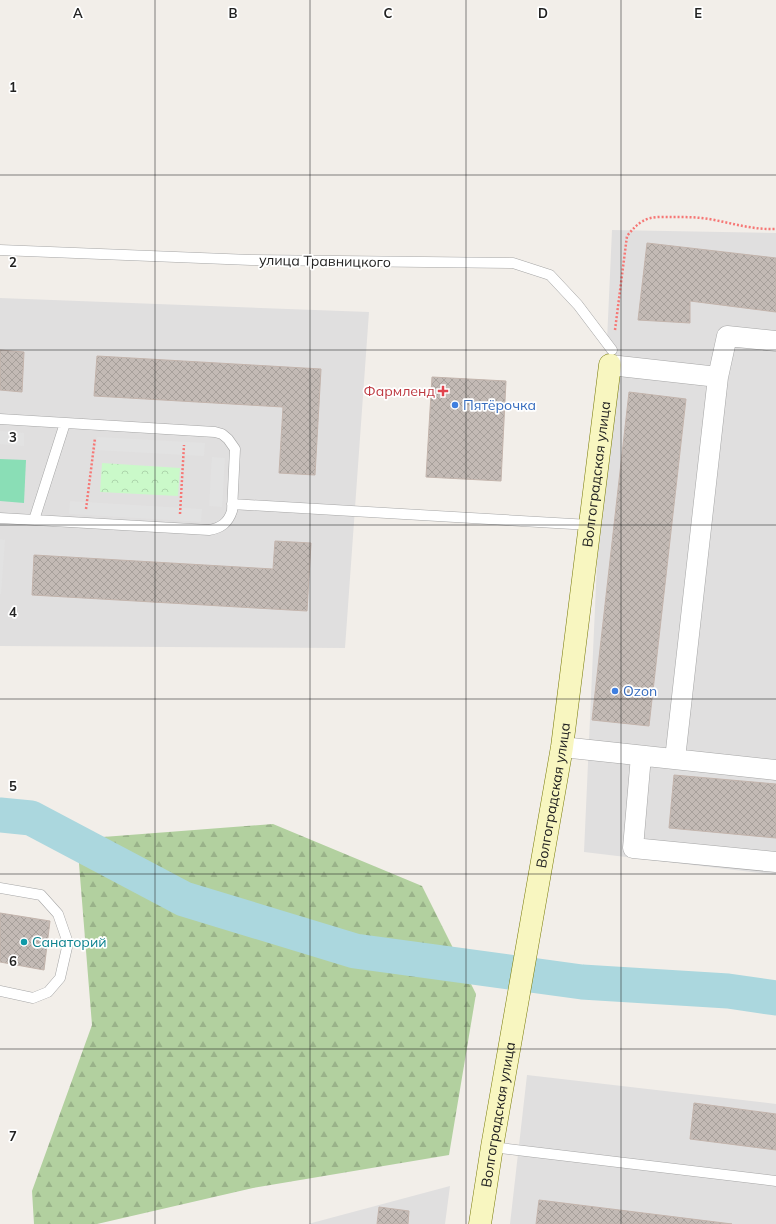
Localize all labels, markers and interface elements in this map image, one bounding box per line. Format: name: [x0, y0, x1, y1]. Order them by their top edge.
text: A: [73, 5, 83, 21]
text: B: [229, 5, 238, 21]
text: C: [384, 5, 393, 21]
text: D: [538, 5, 548, 21]
text: E: [694, 5, 702, 21]
text: 1: [9, 79, 17, 95]
street label: улица Травницкого: [259, 251, 391, 271]
text: 2: [9, 254, 17, 270]
place label: Фармленд: [363, 382, 435, 400]
marker: Фармленд: [438, 386, 448, 396]
place label: Пятёрочка: [463, 396, 536, 414]
marker: Пятёрочка: [450, 400, 460, 410]
street label: Волгоградская улица: [578, 400, 614, 548]
text: 3: [9, 429, 17, 445]
text: 4: [9, 604, 17, 620]
place label: Ozon: [623, 682, 657, 700]
marker: Ozon: [610, 686, 620, 696]
street label: Волгоградская улица: [532, 721, 574, 869]
text: 5: [9, 778, 17, 794]
place label: Санаторий: [32, 933, 107, 951]
marker: Санаторий: [19, 937, 29, 947]
text: 6: [9, 953, 17, 969]
street label: Волгоградская улица: [477, 1040, 519, 1188]
text: 7: [9, 1128, 17, 1144]

